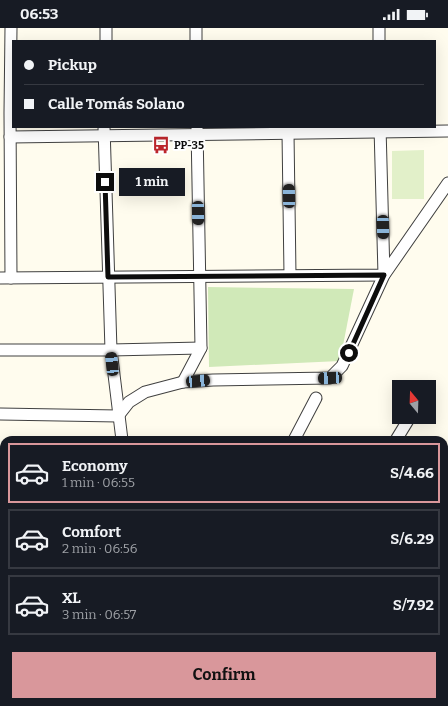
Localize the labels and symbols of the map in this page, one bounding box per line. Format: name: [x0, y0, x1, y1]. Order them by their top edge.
bus stop icon: PP-35: [151, 135, 171, 155]
place label: PP-35: [174, 139, 204, 152]
callout: 1 min: [119, 168, 185, 196]
route end: [96, 173, 114, 191]
car: [283, 184, 295, 208]
car: [192, 201, 204, 225]
car: [377, 215, 389, 239]
route start: [340, 344, 358, 362]
car: [105, 351, 119, 377]
car: [318, 371, 342, 385]
car: [186, 374, 210, 388]
north arrow: [392, 380, 436, 424]

